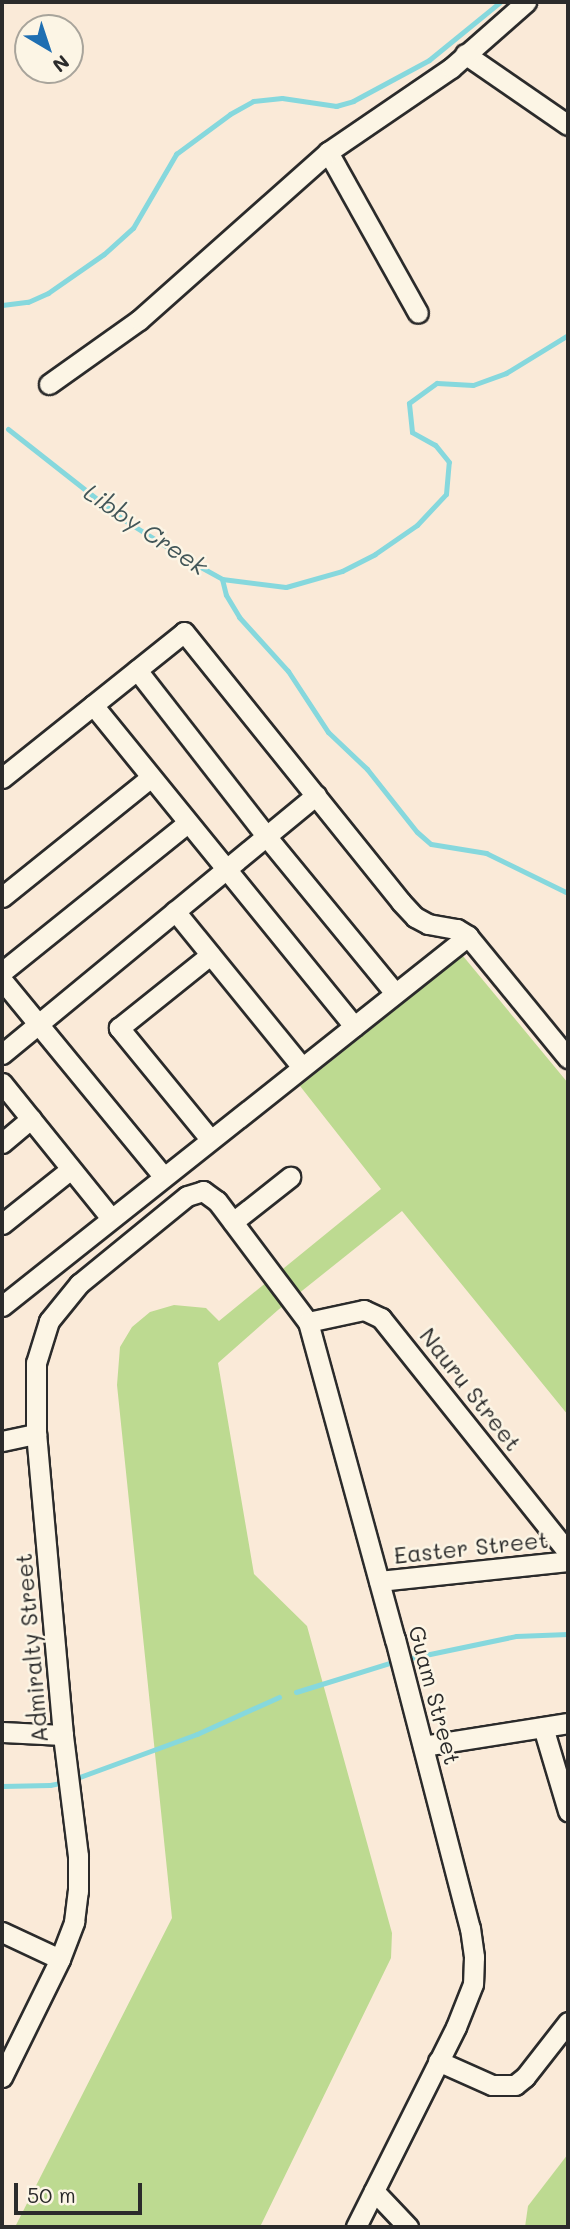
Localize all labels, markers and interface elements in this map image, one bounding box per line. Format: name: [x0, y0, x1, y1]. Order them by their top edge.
north arrow: [14, 14, 84, 84]
text: N: [48, 50, 75, 78]
water label: Libby Creek: [79, 477, 213, 581]
street label: Nauru Street: [414, 1322, 528, 1456]
street label: Easter Street: [392, 1525, 550, 1569]
street label: Admiralty Street: [9, 1552, 53, 1744]
street label: Guam Street: [403, 1622, 467, 1768]
scale bar: [18, 2170, 145, 2214]
text: 50 m: [27, 2181, 76, 2208]

